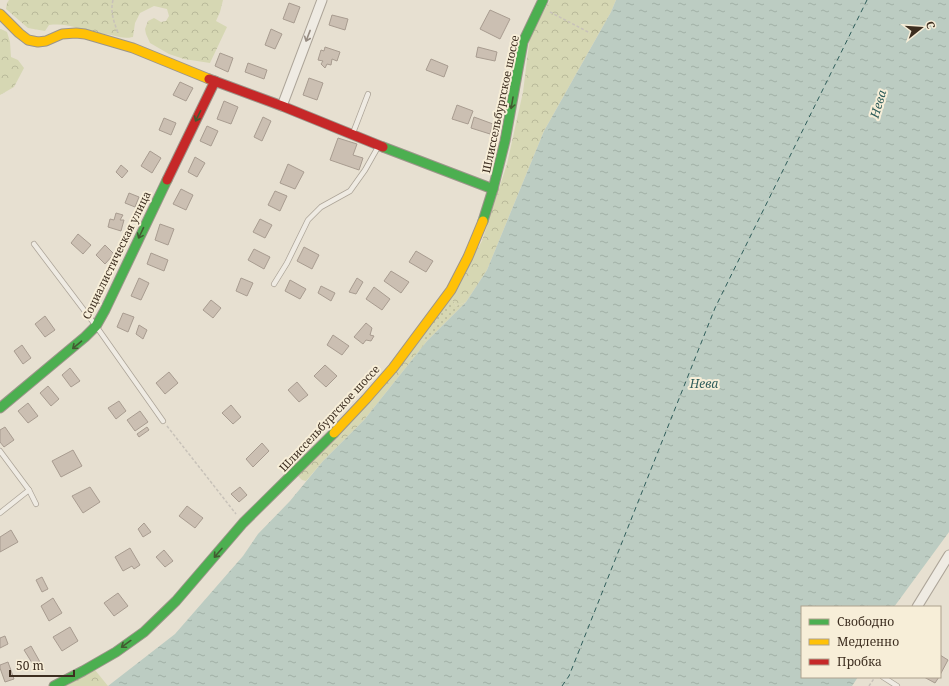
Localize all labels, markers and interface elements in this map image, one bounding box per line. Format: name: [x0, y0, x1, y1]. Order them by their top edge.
north arrow: [901, 8, 941, 48]
text: С: [923, 19, 939, 31]
one-way arrow: [304, 30, 312, 42]
street label: Шлиссельбургское шоссе: [478, 34, 522, 174]
water label: Нева: [866, 88, 890, 121]
one-way arrow: [508, 97, 516, 110]
one-way arrow: [194, 110, 201, 122]
street label: Социалистическая улица: [78, 188, 154, 322]
one-way arrow: [137, 227, 144, 239]
one-way arrow: [71, 340, 82, 349]
street label: Шлиссельбургское шоссе: [276, 361, 383, 475]
water label: Нева: [689, 375, 718, 392]
one-way arrow: [213, 547, 222, 558]
legend: [801, 606, 941, 678]
text: Свободно: [837, 613, 894, 630]
text: Медленно: [837, 633, 899, 650]
one-way arrow: [121, 640, 132, 648]
scale bar: [10, 652, 74, 678]
text: Пробка: [837, 653, 882, 670]
text: 50 m: [16, 657, 44, 674]

